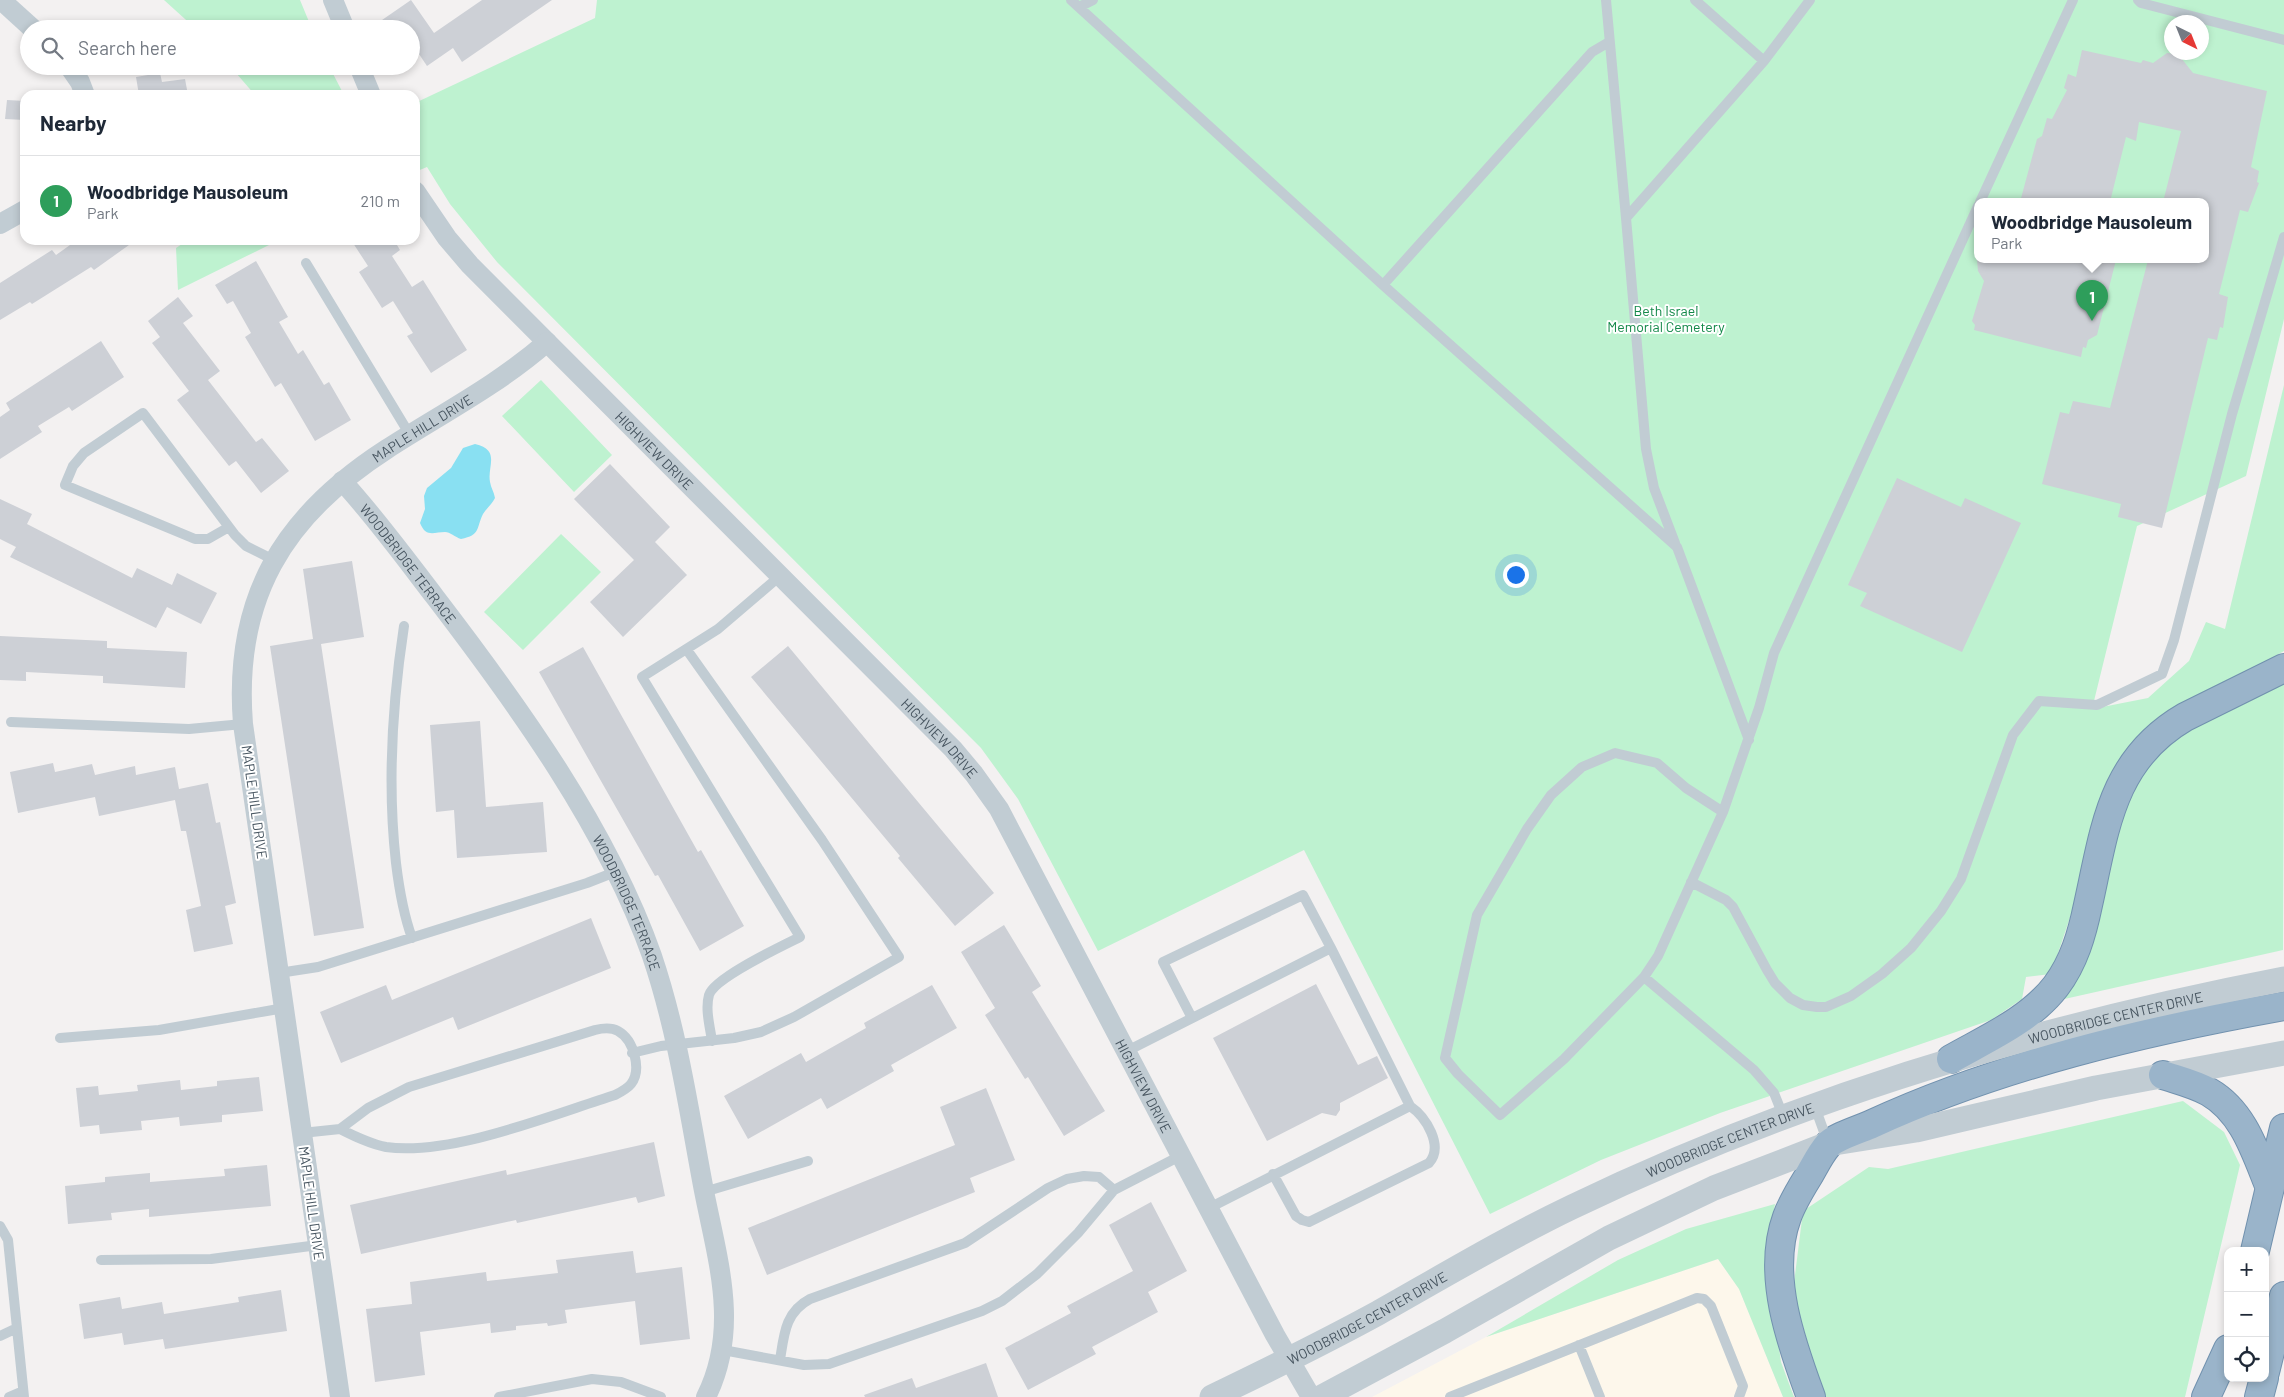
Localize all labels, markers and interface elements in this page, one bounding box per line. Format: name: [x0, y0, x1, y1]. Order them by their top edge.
north arrow: [2164, 15, 2209, 60]
search box: [20, 20, 420, 75]
icon: search: [38, 34, 66, 62]
text: Search here: [78, 36, 177, 59]
text: Nearby: [40, 110, 106, 135]
text: Woodbridge Mausoleum: [87, 180, 288, 203]
text: 1: [53, 191, 59, 210]
text: 210 m: [361, 191, 400, 210]
popup: [1974, 198, 2209, 263]
text: Park: [87, 203, 118, 222]
text: Woodbridge Mausoleum: [1991, 210, 2192, 233]
text: Park: [1991, 233, 2022, 252]
pin: 1: [2076, 280, 2108, 321]
park label: Beth Israel Memorial Cemetery: [1607, 302, 1725, 335]
street label: MAPLE HILL DRIVE: [368, 390, 475, 465]
street label: HIGHVIEW DRIVE: [612, 408, 697, 493]
street label: WOODBRIDGE TERRACE: [357, 500, 460, 626]
your location: [1503, 562, 1529, 588]
street label: HIGHVIEW DRIVE: [898, 694, 982, 781]
street label: MAPLE HILL DRIVE: [239, 744, 271, 860]
street label: WOODBRIDGE TERRACE: [590, 832, 665, 972]
street label: WOODBRIDGE CENTER DRIVE: [2026, 987, 2204, 1047]
street label: HIGHVIEW DRIVE: [1112, 1036, 1176, 1135]
street label: WOODBRIDGE CENTER DRIVE: [1643, 1098, 1816, 1180]
street label: MAPLE HILL DRIVE: [296, 1145, 328, 1261]
map controls: [2224, 1247, 2269, 1382]
button: +: [2224, 1247, 2269, 1292]
street label: WOODBRIDGE CENTER DRIVE: [1284, 1267, 1450, 1368]
button: −: [2224, 1292, 2269, 1337]
button: locate: [2224, 1337, 2269, 1382]

